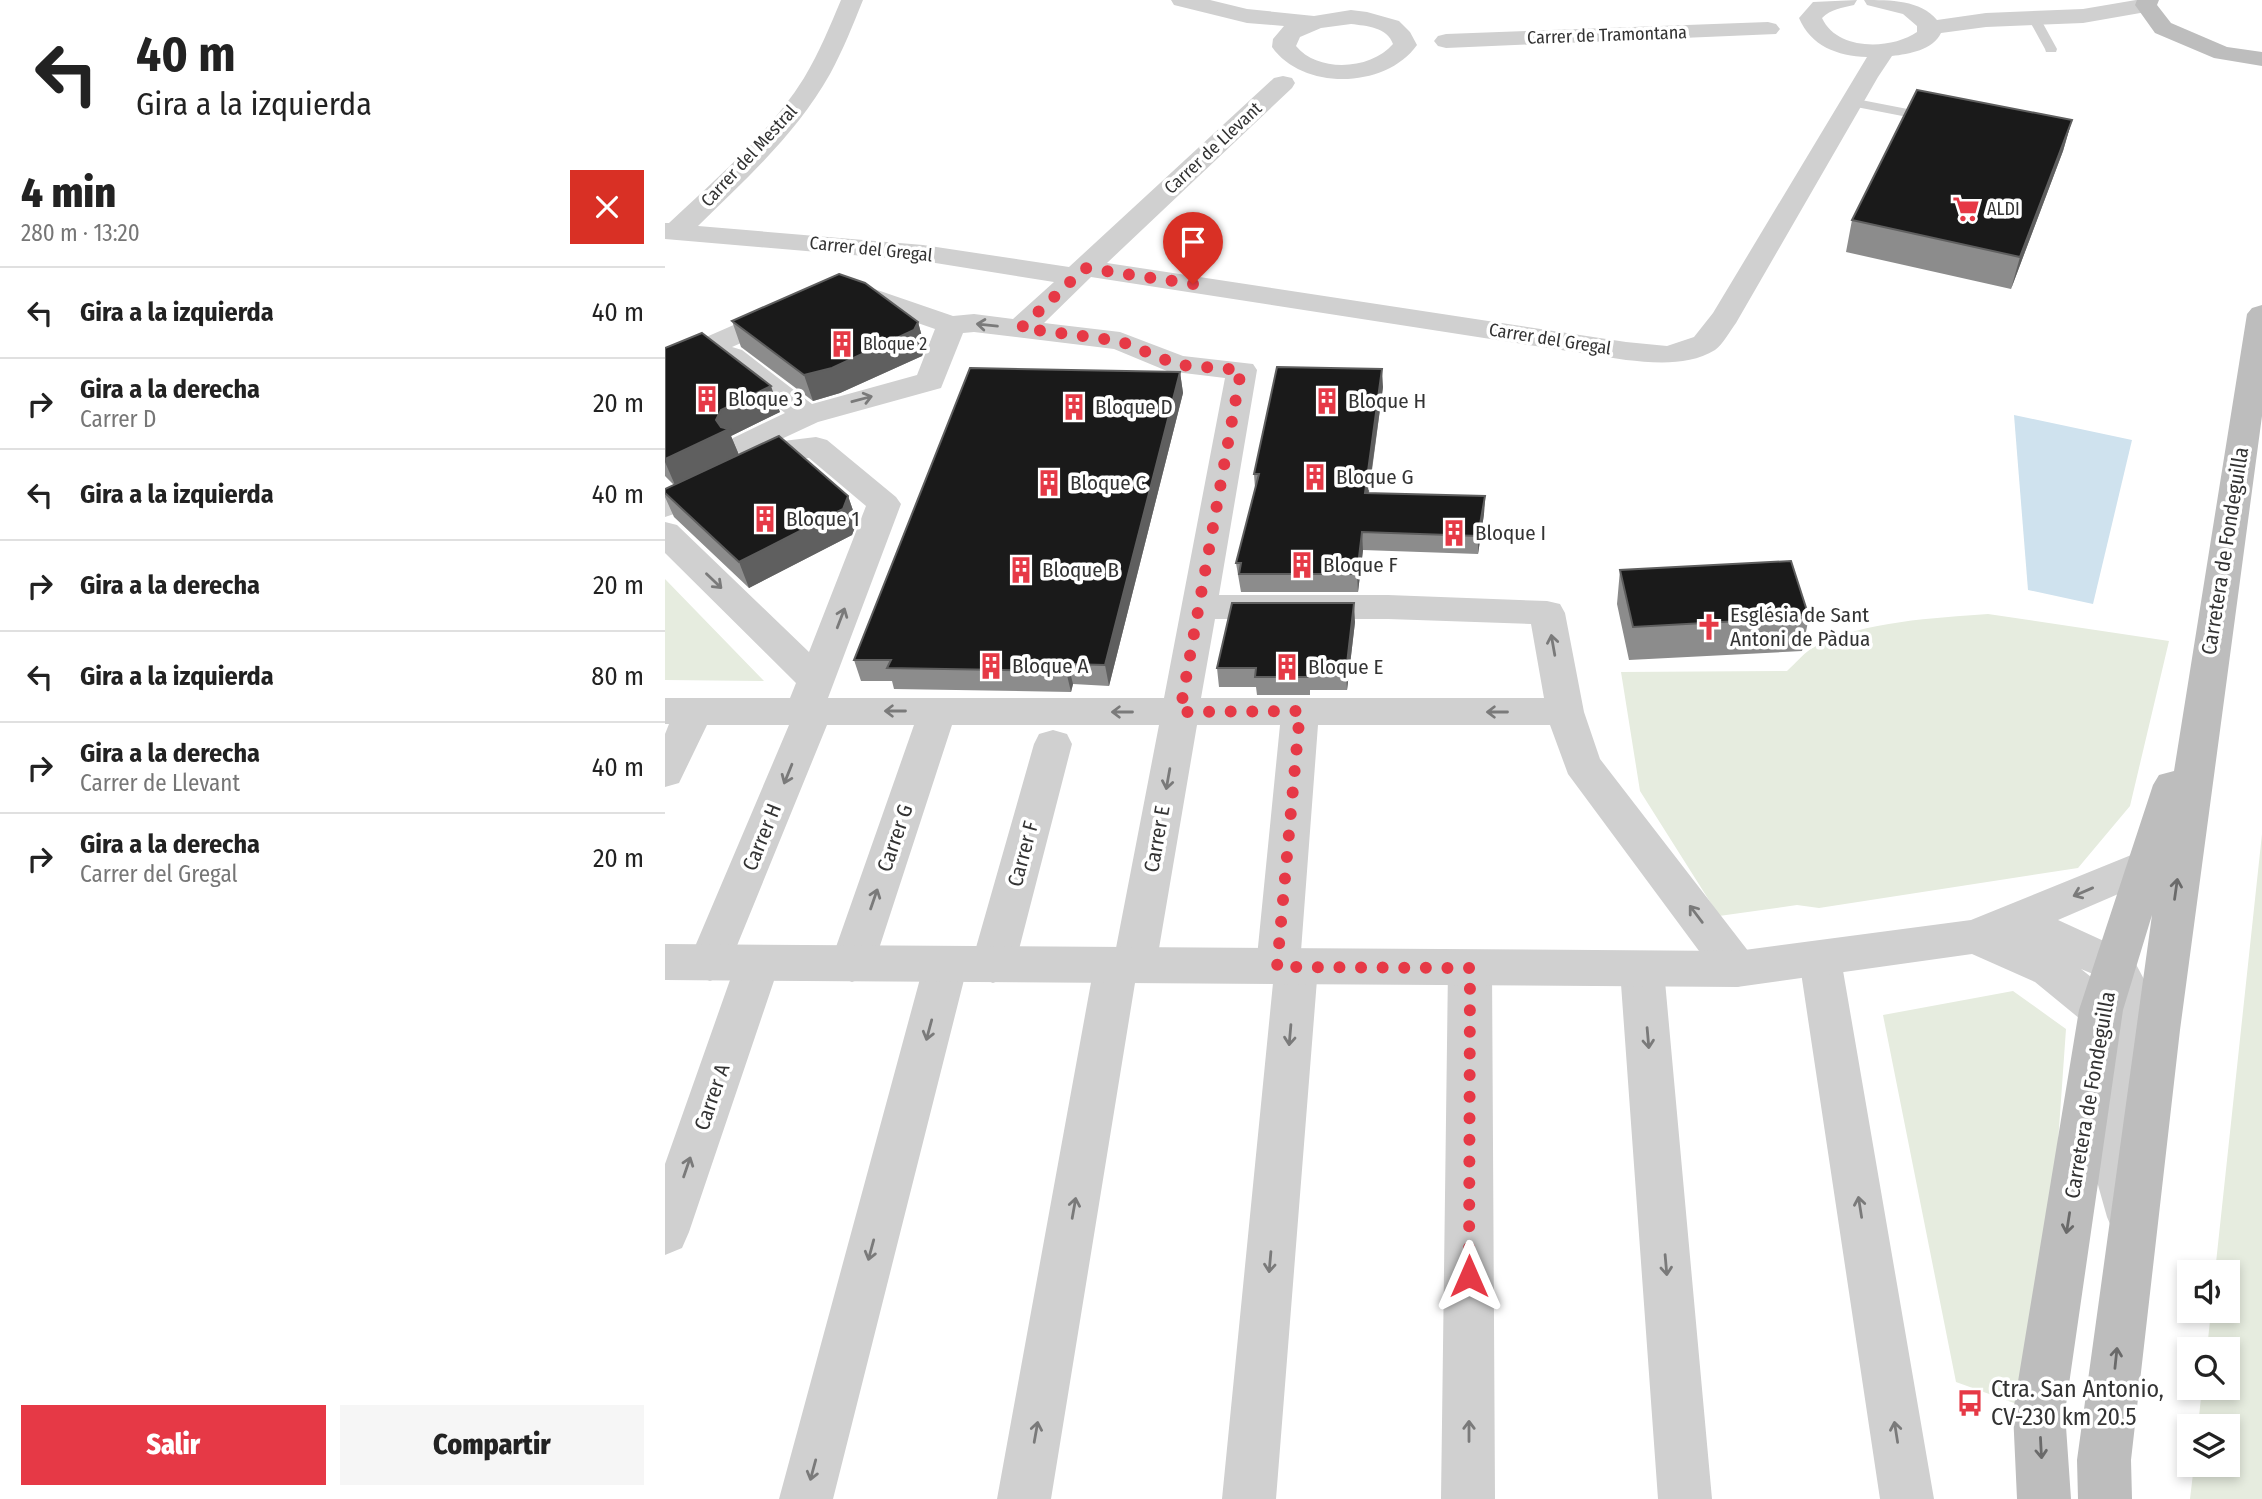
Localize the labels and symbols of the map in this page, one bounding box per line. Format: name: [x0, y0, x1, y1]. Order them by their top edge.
street label: Carrer de Tramontana: [1527, 21, 1688, 49]
street label: Carrer de Llevant: [1160, 97, 1266, 199]
street label: Carrer del Mestral: [696, 100, 802, 211]
supermarket icon: ALDI: [1951, 194, 1981, 224]
place label: ALDI: [1987, 198, 2020, 220]
pin: [1163, 212, 1223, 284]
street label: Carrer del Gregal: [809, 232, 934, 266]
one-way arrow: [977, 318, 999, 331]
street label: Carrer del Gregal: [1487, 318, 1613, 360]
building icon: Bloque 2: [827, 329, 857, 359]
place label: Bloque 2: [863, 333, 927, 355]
building icon: Bloque 3: [692, 384, 722, 414]
place label: Bloque 3: [728, 386, 803, 412]
building icon: Bloque H: [1312, 386, 1342, 416]
place label: Bloque H: [1348, 388, 1426, 414]
one-way arrow: [851, 392, 873, 405]
building icon: Bloque D: [1059, 392, 1089, 422]
place label: Bloque D: [1095, 394, 1173, 420]
street label: Carretera de Fondeguilla: [2196, 445, 2254, 657]
building icon: Bloque G: [1300, 462, 1330, 492]
place label: Bloque G: [1336, 464, 1414, 490]
building icon: Bloque C: [1034, 468, 1064, 498]
place label: Bloque C: [1070, 470, 1147, 496]
building icon: Bloque 1: [750, 504, 780, 534]
place label: Bloque 1: [786, 506, 860, 532]
building icon: Bloque I: [1439, 518, 1469, 548]
place label: Bloque I: [1475, 520, 1546, 546]
building icon: Bloque F: [1287, 550, 1317, 580]
place label: Bloque F: [1323, 552, 1398, 578]
building icon: Bloque B: [1006, 555, 1036, 585]
place label: Bloque B: [1042, 557, 1119, 583]
one-way arrow: [705, 572, 722, 589]
place label: Església de Sant Antoni de Pàdua: [1730, 602, 1870, 652]
one-way arrow: [835, 607, 848, 629]
church icon: Església de Sant Antoni de Pàdua: [1694, 612, 1724, 642]
one-way arrow: [1546, 634, 1559, 657]
building icon: Bloque A: [976, 651, 1006, 681]
building icon: Bloque E: [1272, 652, 1302, 682]
place label: Bloque A: [1012, 653, 1089, 679]
place label: Bloque E: [1308, 654, 1384, 680]
one-way arrow: [884, 704, 907, 718]
one-way arrow: [1111, 705, 1134, 719]
one-way arrow: [1486, 705, 1509, 719]
one-way arrow: [781, 763, 794, 785]
one-way arrow: [1161, 767, 1174, 790]
street label: Carrer H: [737, 800, 787, 874]
street label: Carrer G: [871, 801, 919, 875]
street label: Carrer E: [1138, 803, 1176, 874]
street label: Carrer F: [1002, 818, 1044, 890]
one-way arrow: [2170, 878, 2183, 901]
one-way arrow: [2072, 886, 2094, 899]
one-way arrow: [869, 889, 881, 911]
one-way arrow: [1689, 906, 1704, 924]
street label: Carretera de Fondeguilla: [2059, 989, 2121, 1201]
one-way arrow: [922, 1018, 935, 1041]
one-way arrow: [1283, 1023, 1296, 1046]
one-way arrow: [1642, 1026, 1655, 1049]
street label: Carrer A: [689, 1060, 735, 1134]
one-way arrow: [682, 1157, 694, 1179]
one-way arrow: [1853, 1196, 1866, 1219]
one-way arrow: [1068, 1197, 1081, 1219]
one-way arrow: [2061, 1211, 2074, 1234]
one-way arrow: [864, 1238, 877, 1261]
position arrow: [1432, 1239, 1506, 1313]
one-way arrow: [1263, 1250, 1276, 1272]
one-way arrow: [1660, 1253, 1673, 1276]
one-way arrow: [2110, 1347, 2123, 1370]
place label: Ctra. San Antonio, CV-230 km 20.5: [1991, 1375, 2164, 1431]
bus stop icon: Ctra. San Antonio, CV-230 km 20.5: [1955, 1388, 1985, 1418]
one-way arrow: [1462, 1420, 1476, 1443]
one-way arrow: [1029, 1421, 1043, 1444]
one-way arrow: [1889, 1421, 1902, 1444]
one-way arrow: [2035, 1436, 2048, 1459]
one-way arrow: [806, 1458, 819, 1481]

